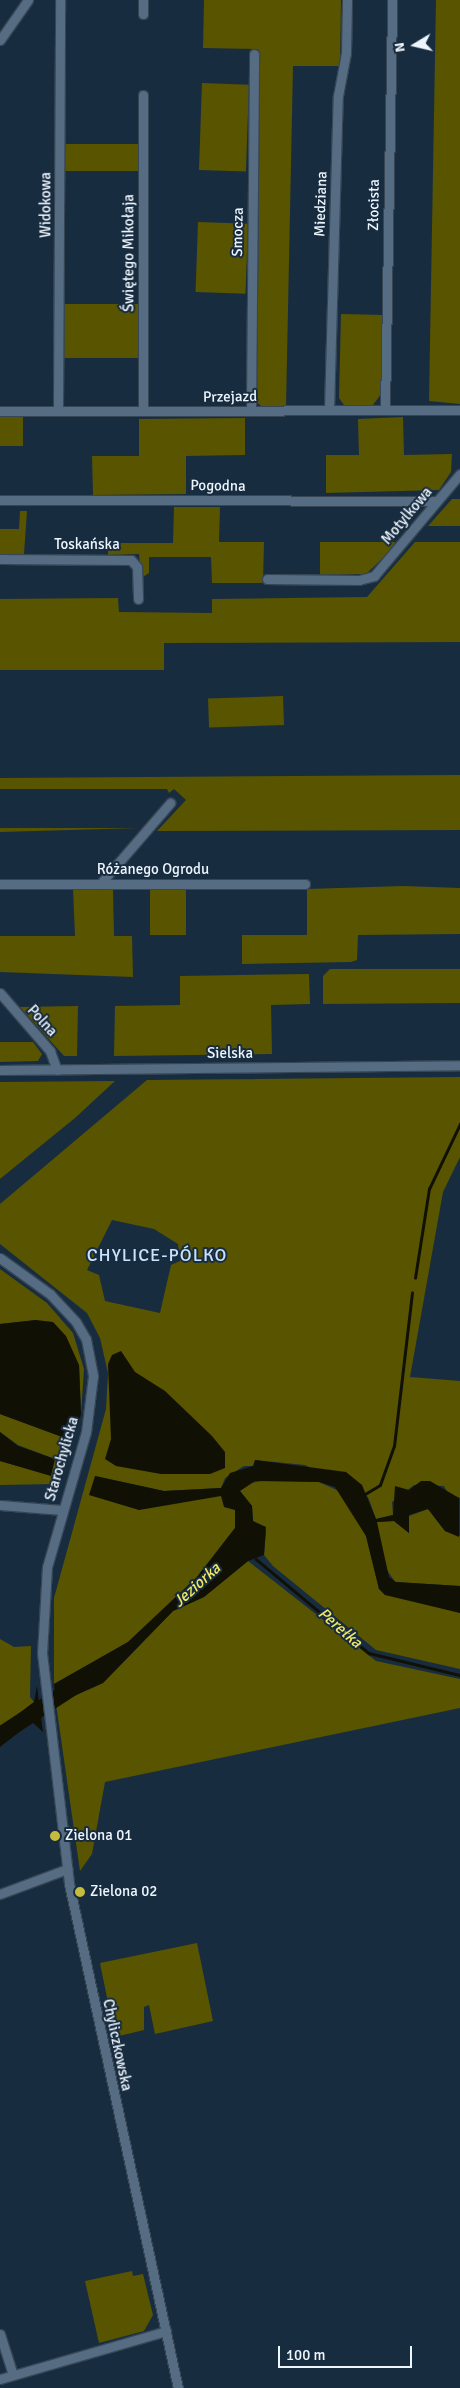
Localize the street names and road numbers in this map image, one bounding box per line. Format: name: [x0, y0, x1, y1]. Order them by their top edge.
street label: Miedziana: [311, 171, 331, 237]
street label: Widokowa: [37, 172, 55, 238]
street label: Złocista: [365, 179, 383, 231]
street label: Świętego Mikołaja: [120, 194, 138, 312]
street label: Smocza: [229, 207, 247, 257]
street label: Przejazd: [203, 388, 257, 406]
street label: Pogodna: [190, 477, 246, 495]
street label: Motylkowa: [378, 484, 436, 548]
street label: Toskańska: [54, 536, 120, 554]
street label: Różanego Ogrodu: [97, 861, 209, 879]
street label: Polna: [23, 1002, 61, 1040]
street label: Sielska: [207, 1045, 253, 1063]
street label: Starochylicka: [41, 1415, 83, 1503]
street label: Chyliczkowska: [98, 1997, 136, 2093]

